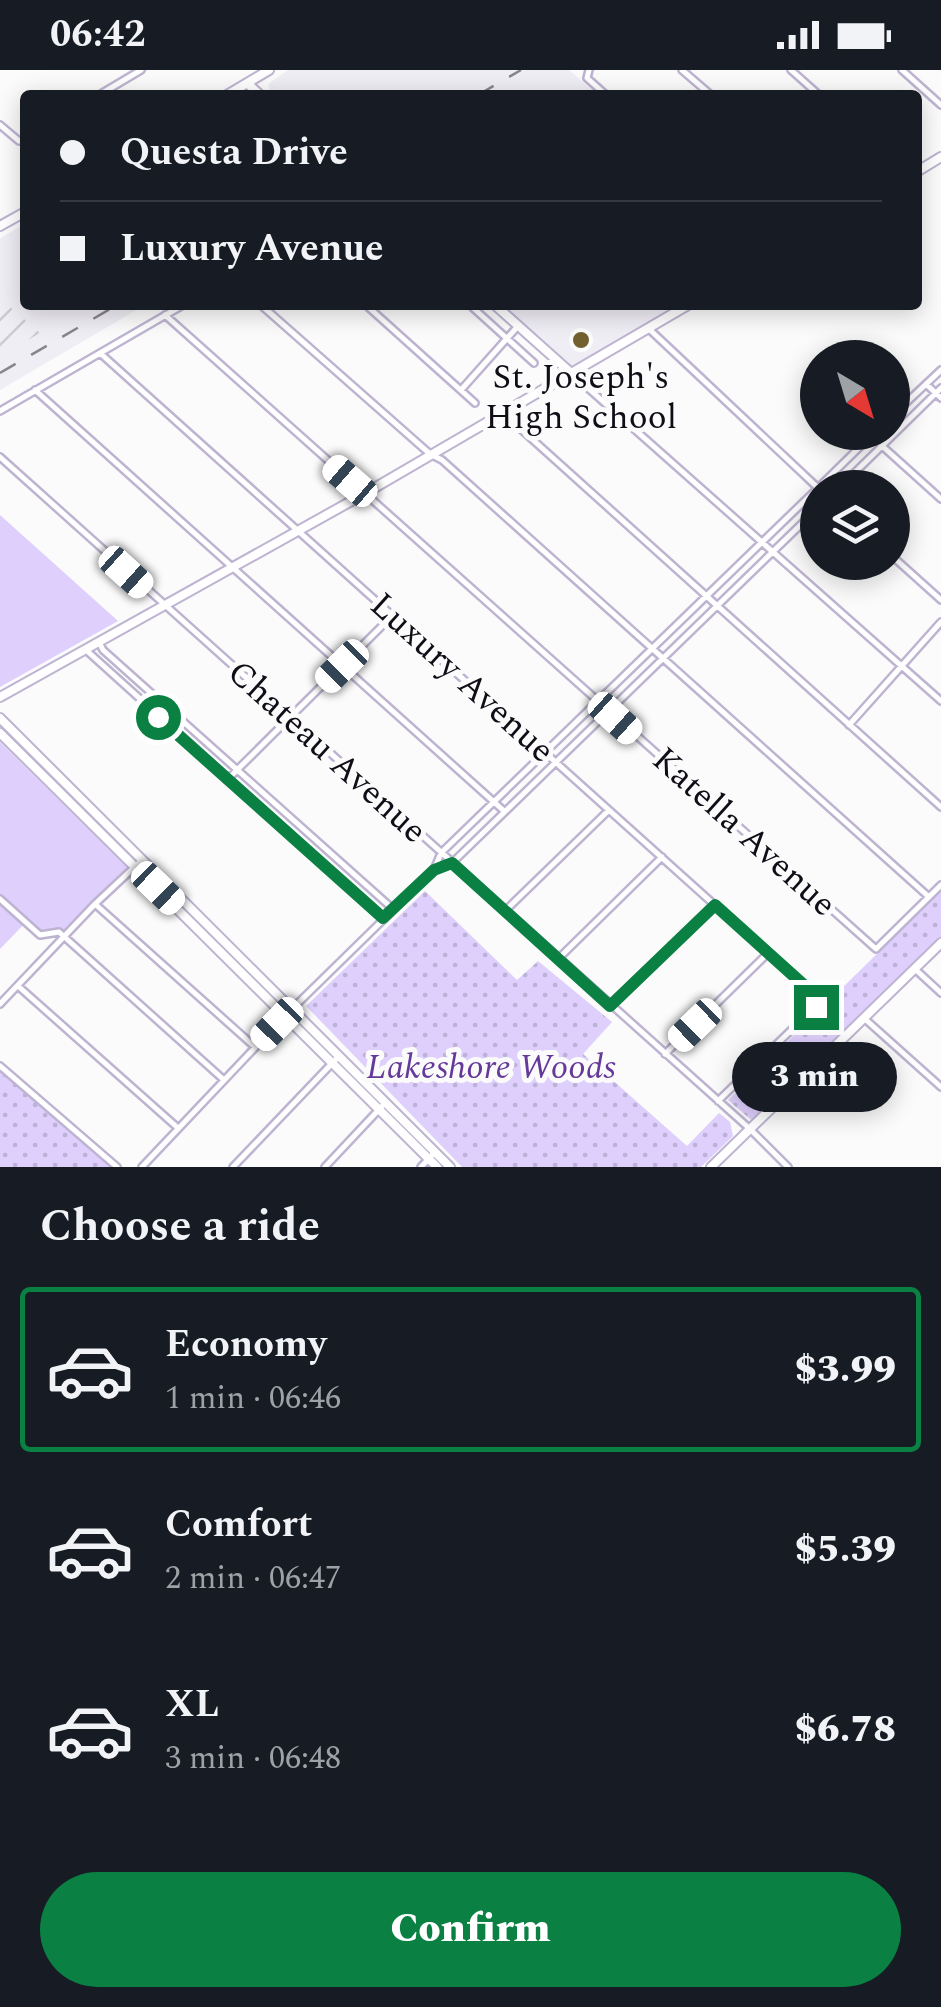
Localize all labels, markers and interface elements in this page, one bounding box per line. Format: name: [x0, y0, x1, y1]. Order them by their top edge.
text: 06:42: [50, 6, 145, 64]
text: Questa Drive: [120, 124, 348, 182]
text: Luxury Avenue: [120, 220, 384, 278]
marker: St. Joseph's High School: [570, 329, 592, 351]
north arrow: [800, 340, 910, 450]
map controls: [800, 340, 910, 580]
place label: St. Joseph's High School: [485, 351, 677, 444]
car: [318, 450, 382, 512]
button: layers: [800, 470, 910, 580]
car: [94, 541, 158, 603]
street label: Luxury Avenue: [357, 580, 567, 776]
car: [310, 634, 374, 698]
street label: Chateau Avenue: [215, 648, 439, 856]
car: [583, 687, 647, 749]
route start: [136, 695, 181, 740]
street label: Katella Avenue: [640, 734, 848, 930]
car: [126, 856, 190, 920]
route end: [794, 985, 839, 1030]
car: [245, 992, 309, 1056]
car: [663, 993, 727, 1057]
park label: Lakeshore Woods: [366, 1041, 616, 1094]
callout: 3 min: [734, 1042, 898, 1112]
text: 3 min: [770, 1052, 859, 1101]
text: Choose a ride: [40, 1192, 320, 1261]
text: Economy: [165, 1316, 326, 1374]
icon: car: [45, 1325, 135, 1415]
text: $3.99: [794, 1341, 896, 1399]
text: 1 min · 06:46: [165, 1374, 341, 1423]
text: Comfort: [165, 1496, 312, 1554]
icon: car: [45, 1505, 135, 1595]
text: $5.39: [794, 1521, 896, 1579]
text: 2 min · 06:47: [165, 1554, 341, 1603]
text: XL: [165, 1676, 219, 1734]
icon: car: [45, 1685, 135, 1775]
text: $6.78: [794, 1701, 896, 1759]
text: 3 min · 06:48: [165, 1734, 341, 1783]
button: Confirm: [40, 1872, 901, 1987]

